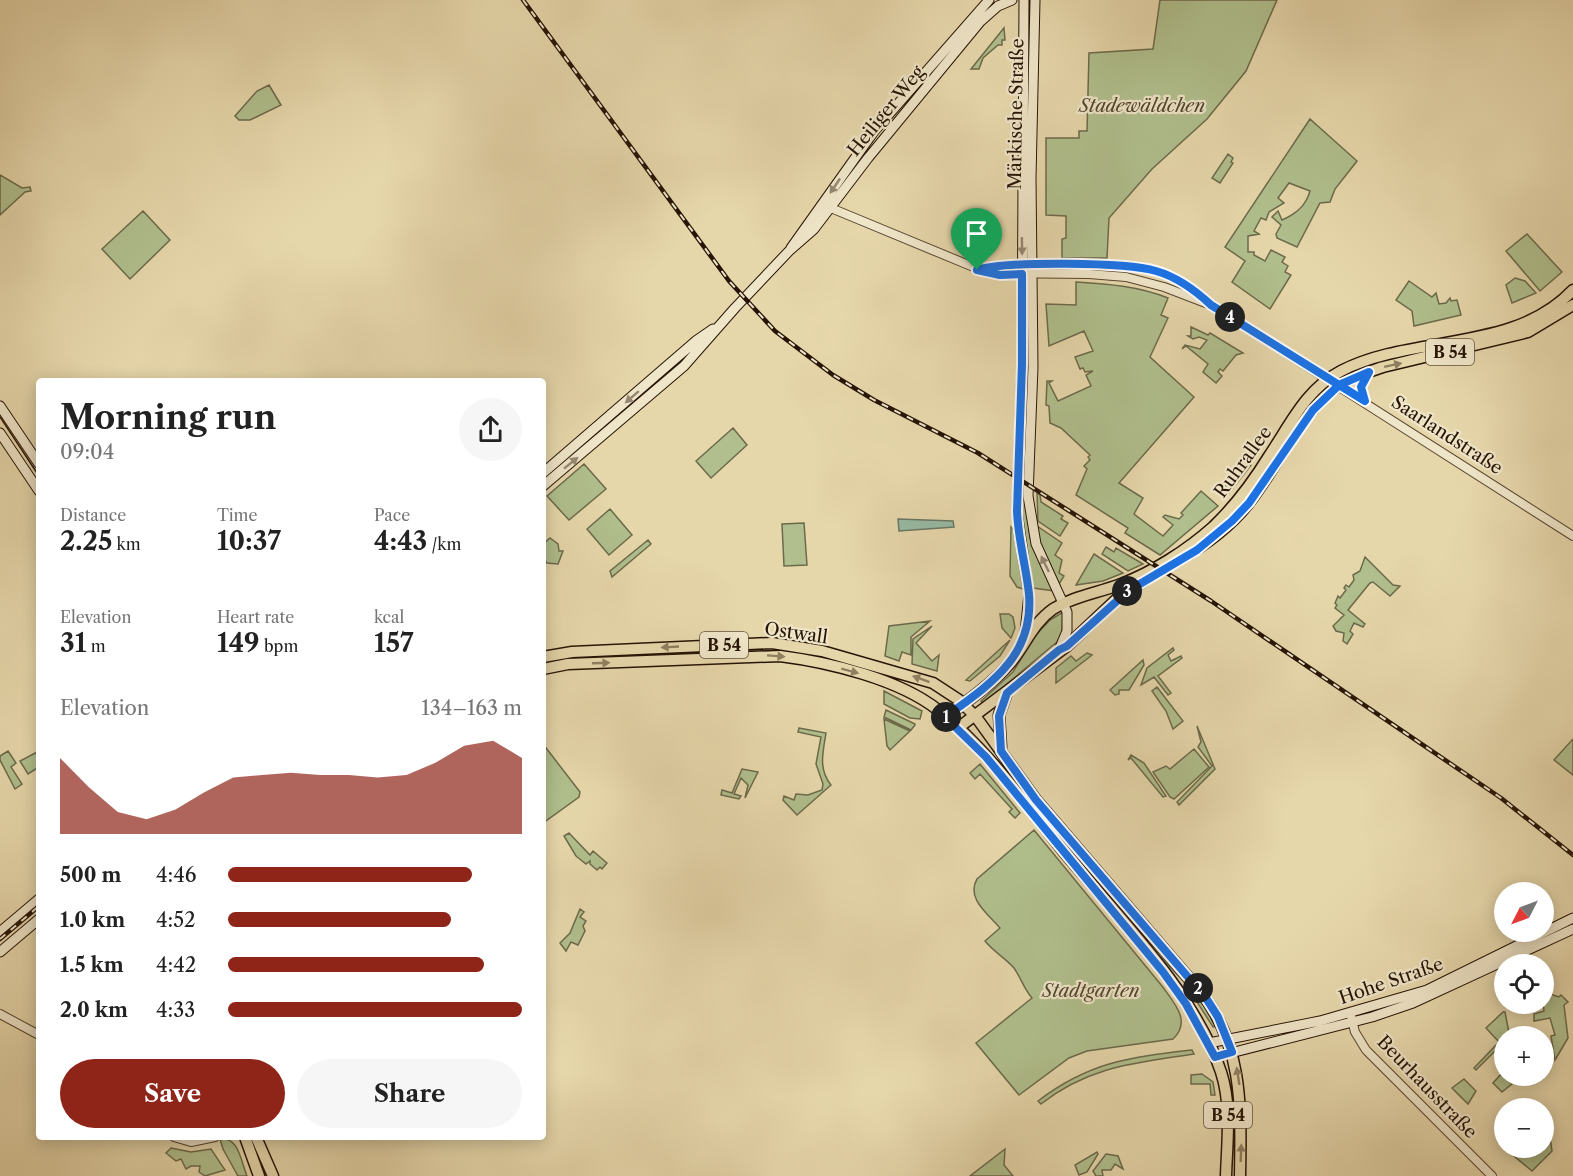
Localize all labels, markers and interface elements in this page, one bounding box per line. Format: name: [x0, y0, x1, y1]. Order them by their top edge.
street label: Märkische Straße: [1004, 38, 1028, 190]
street label: Heiliger Weg: [843, 61, 929, 161]
park label: Stadewäldchen: [1078, 95, 1205, 117]
one-way arrow: [829, 178, 840, 195]
pin: [951, 208, 1002, 270]
icon: arrive: [960, 217, 993, 250]
one-way arrow: [1017, 237, 1027, 256]
pin: 4: [1215, 302, 1245, 332]
text: 4: [1225, 307, 1235, 327]
road number: B 54: [1426, 339, 1474, 365]
one-way arrow: [1384, 360, 1403, 369]
one-way arrow: [624, 390, 640, 403]
street label: Saarlandstraße: [1387, 391, 1507, 479]
text: Morning run: [60, 397, 276, 438]
button: share: [459, 398, 522, 461]
street label: Ruhrallee: [1210, 422, 1276, 502]
text: 09:04: [60, 440, 114, 464]
one-way arrow: [563, 456, 579, 469]
text: Distance: [60, 505, 126, 525]
text: Time: [217, 505, 257, 525]
text: Pace: [374, 505, 410, 525]
text: 2.25: [60, 525, 112, 557]
text: 10:37: [217, 525, 281, 557]
text: 4:43: [374, 525, 427, 557]
text: km: [112, 534, 141, 554]
text: /km: [427, 534, 461, 554]
one-way arrow: [1040, 556, 1050, 573]
pin: 3: [1112, 576, 1142, 606]
text: 3: [1122, 581, 1132, 601]
text: Elevation: [60, 607, 131, 627]
text: Heart rate: [217, 607, 294, 627]
text: kcal: [374, 607, 404, 627]
street label: Ostwall: [763, 618, 829, 648]
text: 31: [60, 627, 86, 659]
text: 149: [217, 627, 260, 659]
text: 157: [374, 627, 414, 659]
road number: B 54: [700, 632, 748, 658]
text: m: [86, 636, 106, 656]
text: bpm: [260, 636, 298, 656]
one-way arrow: [660, 642, 679, 651]
one-way arrow: [766, 652, 785, 661]
one-way arrow: [591, 658, 610, 667]
one-way arrow: [840, 667, 859, 677]
one-way arrow: [911, 674, 929, 684]
text: Elevation: [60, 696, 149, 720]
text: 134–163 m: [421, 696, 522, 720]
pin: 1: [931, 702, 961, 732]
text: 1: [942, 707, 950, 727]
text: 500 m: [60, 863, 121, 887]
text: 4:46: [156, 863, 196, 887]
north arrow: [1494, 882, 1554, 942]
map controls: [1494, 882, 1554, 1158]
text: 1.0 km: [60, 908, 125, 932]
text: 4:52: [156, 908, 196, 932]
text: 1.5 km: [60, 953, 124, 977]
text: 4:42: [156, 953, 196, 977]
street label: Hohe Straße: [1336, 953, 1446, 1009]
button: locate: [1494, 954, 1554, 1014]
pin: 2: [1183, 973, 1213, 1003]
text: 2: [1193, 978, 1203, 998]
park label: Stadtgarten: [1041, 980, 1140, 1002]
text: 2.0 km: [60, 998, 128, 1022]
text: 4:33: [156, 998, 195, 1022]
button: +: [1494, 1026, 1554, 1086]
street label: Beurhausstraße: [1372, 1031, 1482, 1143]
button: Save: [60, 1059, 285, 1128]
button: Share: [297, 1059, 522, 1128]
one-way arrow: [1233, 1067, 1242, 1086]
button: −: [1494, 1098, 1554, 1158]
road number: B 54: [1204, 1102, 1252, 1128]
one-way arrow: [1236, 1144, 1245, 1163]

